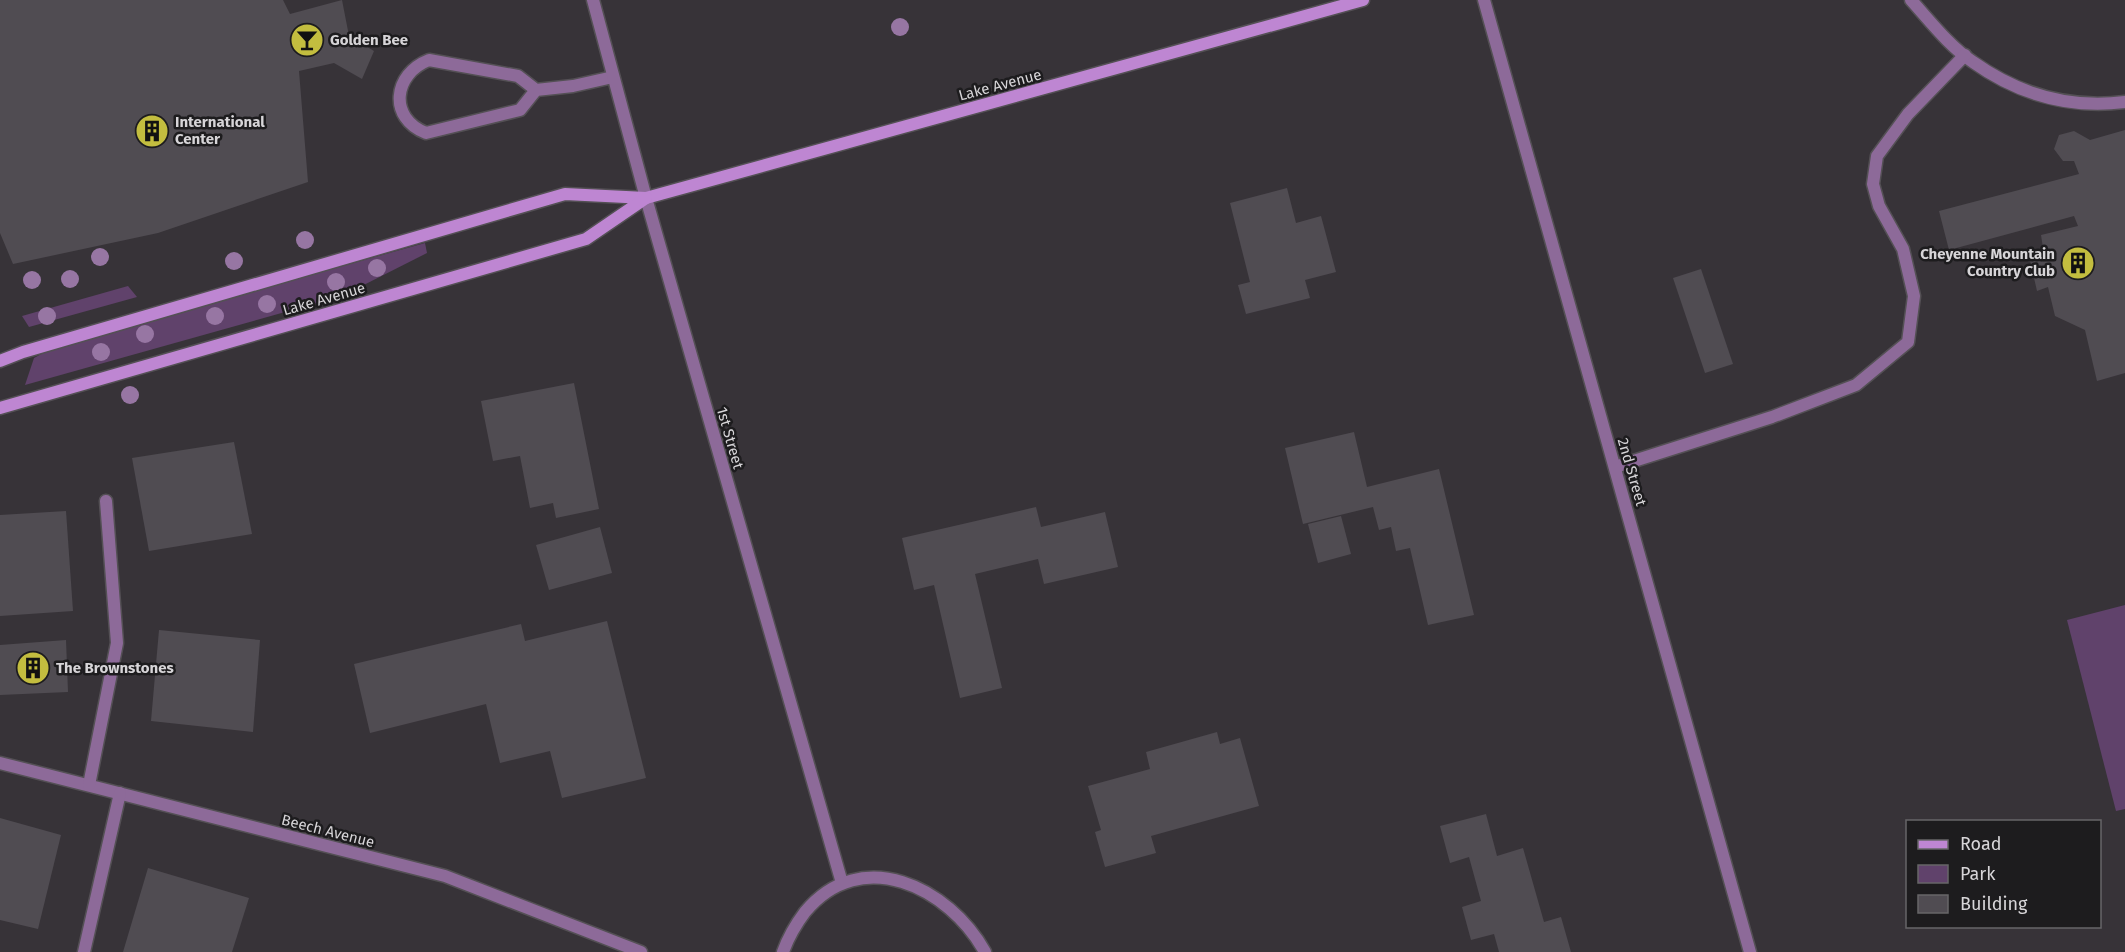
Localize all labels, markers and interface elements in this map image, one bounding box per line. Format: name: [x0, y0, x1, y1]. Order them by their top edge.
bar icon: Golden Bee: [289, 22, 325, 58]
place label: Golden Bee: [330, 31, 408, 49]
street label: Lake Avenue: [957, 65, 1043, 105]
building icon: International Center: [134, 113, 170, 149]
place label: International Center: [175, 113, 265, 148]
place label: Cheyenne Mountain Country Club: [1920, 245, 2055, 280]
building icon: Cheyenne Mountain Country Club: [2060, 245, 2096, 281]
street label: Lake Avenue: [281, 279, 367, 319]
street label: 1st Street: [713, 405, 748, 472]
street label: 2nd Street: [1614, 436, 1650, 509]
building icon: The Brownstones: [15, 650, 51, 686]
place label: The Brownstones: [56, 659, 174, 677]
street label: Beech Avenue: [280, 811, 376, 851]
legend: [1906, 820, 2101, 928]
text: Road: [1960, 833, 2002, 855]
text: Park: [1960, 863, 1996, 885]
text: Building: [1960, 893, 2028, 915]

